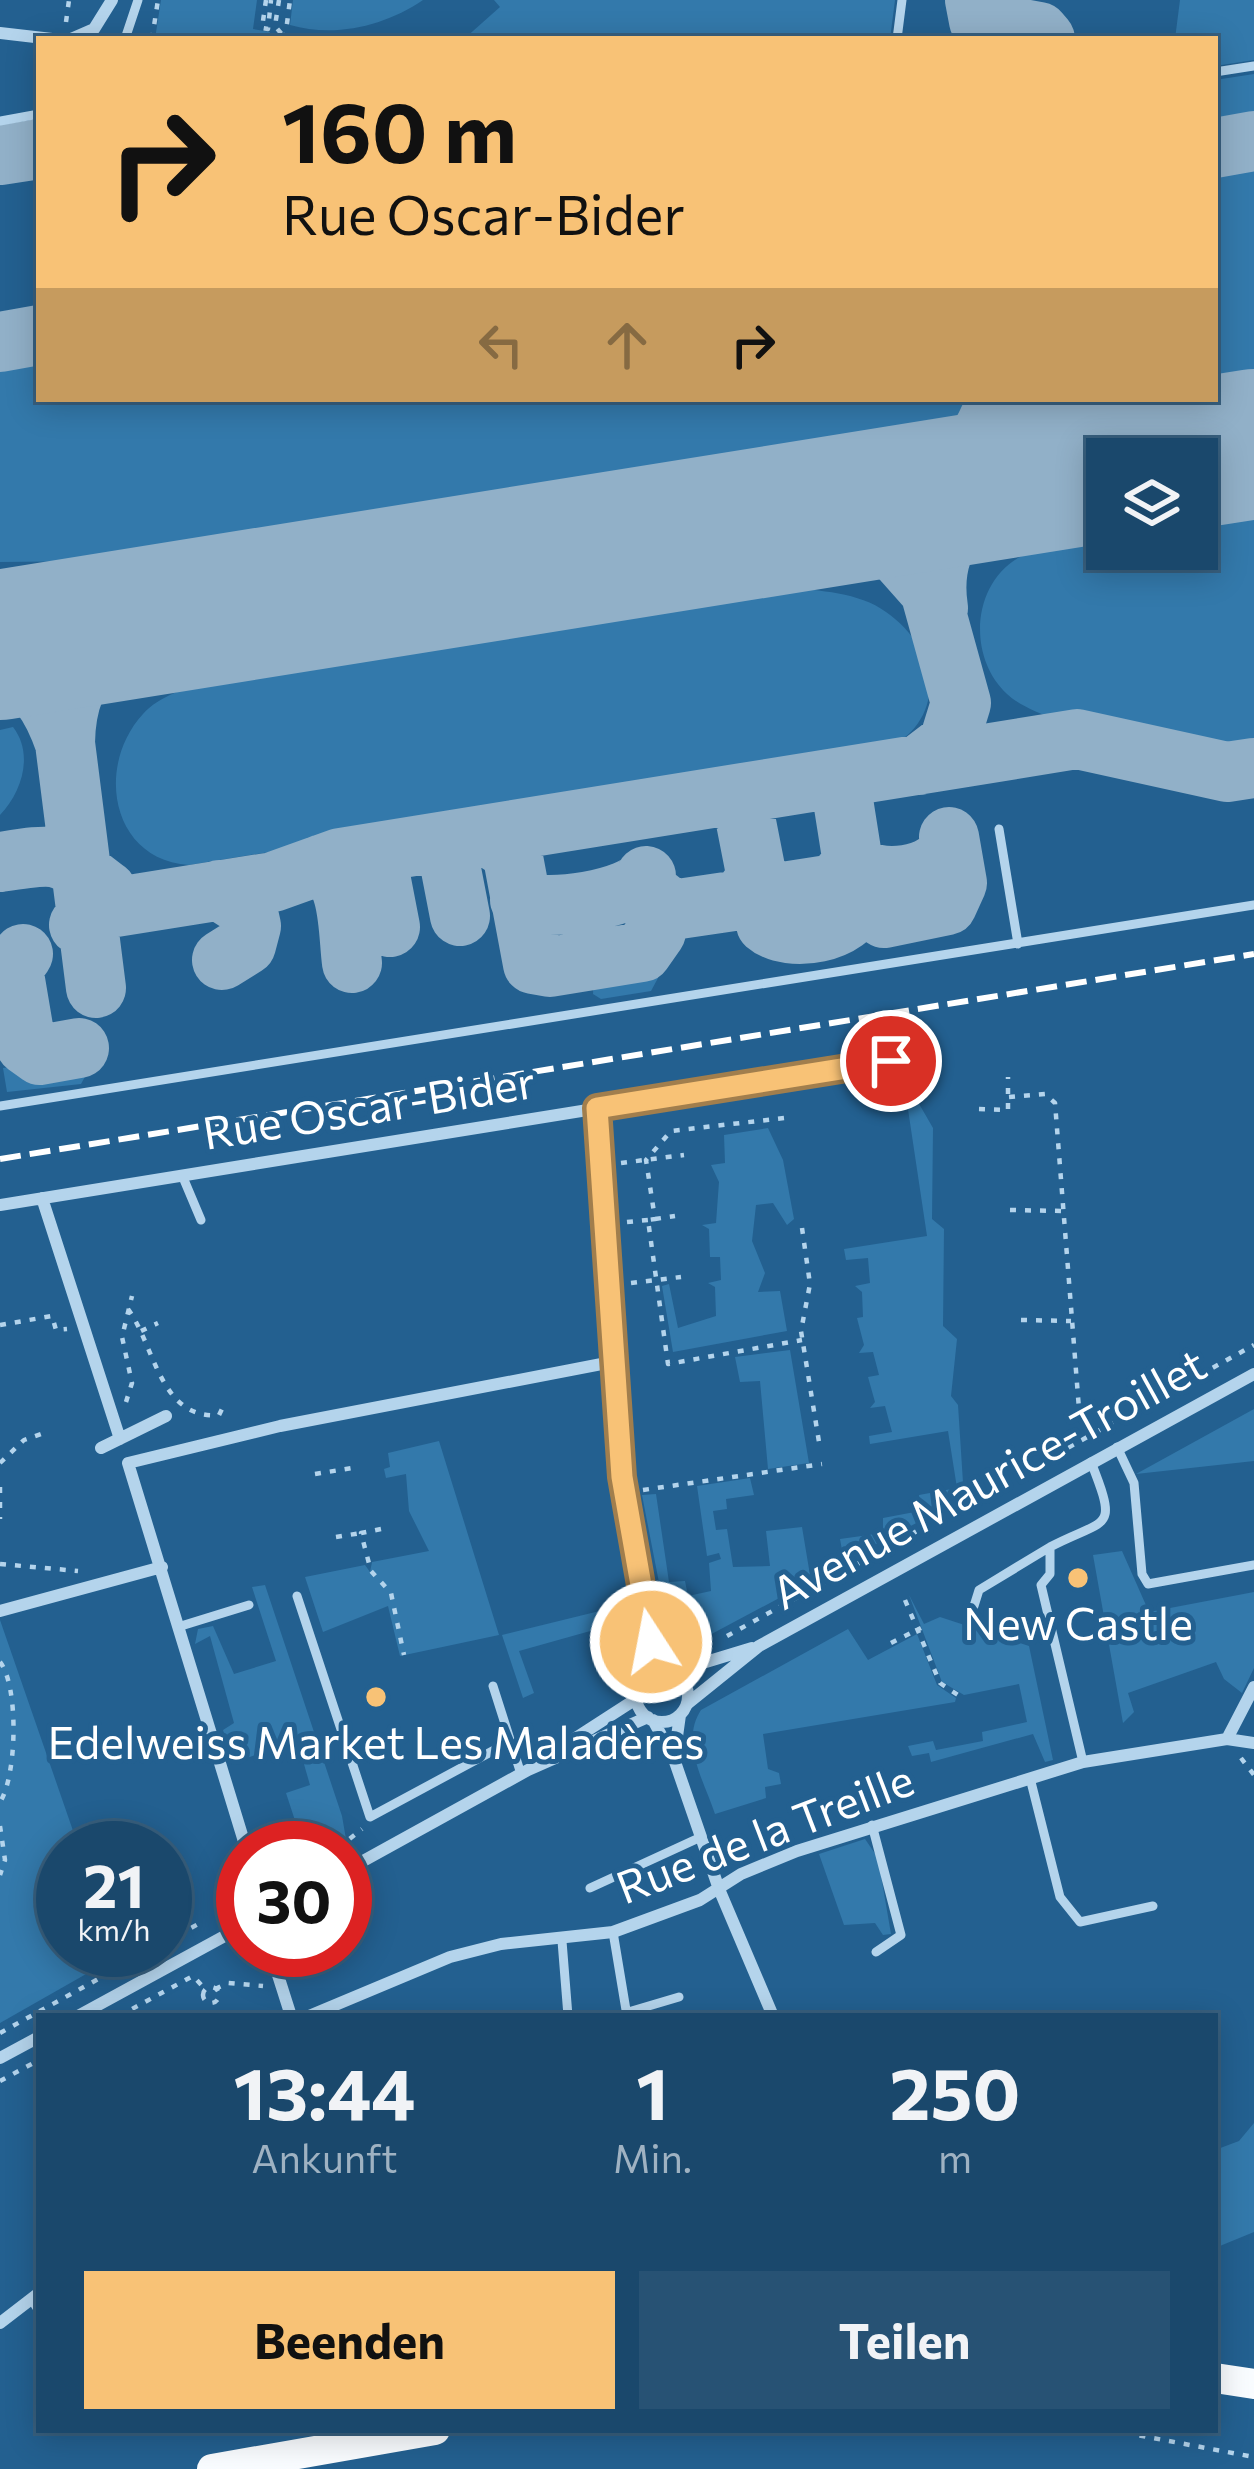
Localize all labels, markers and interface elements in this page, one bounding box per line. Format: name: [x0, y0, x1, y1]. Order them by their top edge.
text: 160 m: [282, 78, 517, 180]
icon: right: [84, 84, 240, 240]
text: Rue Oscar-Bider: [282, 180, 685, 246]
icon: left: [468, 312, 534, 378]
icon: ahead: [594, 312, 660, 378]
icon: right: [720, 312, 786, 378]
map controls: [1086, 438, 1218, 570]
button: layers: [1086, 438, 1218, 570]
pin: [840, 1010, 942, 1112]
icon: arrive: [858, 1028, 924, 1094]
street label: Rue Oscar-Bider: [199, 1052, 539, 1159]
street label: Avenue Maurice-Troillet: [761, 1335, 1214, 1619]
marker: New Castle: [1065, 1565, 1091, 1591]
position arrow: [588, 1579, 714, 1705]
place label: New Castle: [963, 1594, 1193, 1649]
marker: Edelweiss Market Les Maladères: [363, 1684, 389, 1710]
place label: Edelweiss Market Les Maladères: [48, 1713, 704, 1768]
street label: Rue de la Treille: [608, 1750, 920, 1914]
speed limit sign: 30: [216, 1821, 372, 1977]
text: 21: [83, 1847, 145, 1920]
text: km/h: [78, 1910, 150, 1947]
text: 13:44: [234, 2047, 416, 2135]
text: 1: [636, 2047, 669, 2135]
text: 250: [890, 2047, 1020, 2135]
text: Ankunft: [252, 2133, 398, 2181]
text: Min.: [613, 2133, 692, 2181]
text: m: [938, 2133, 972, 2181]
button: Beenden: [84, 2271, 615, 2409]
button: Teilen: [639, 2271, 1170, 2409]

